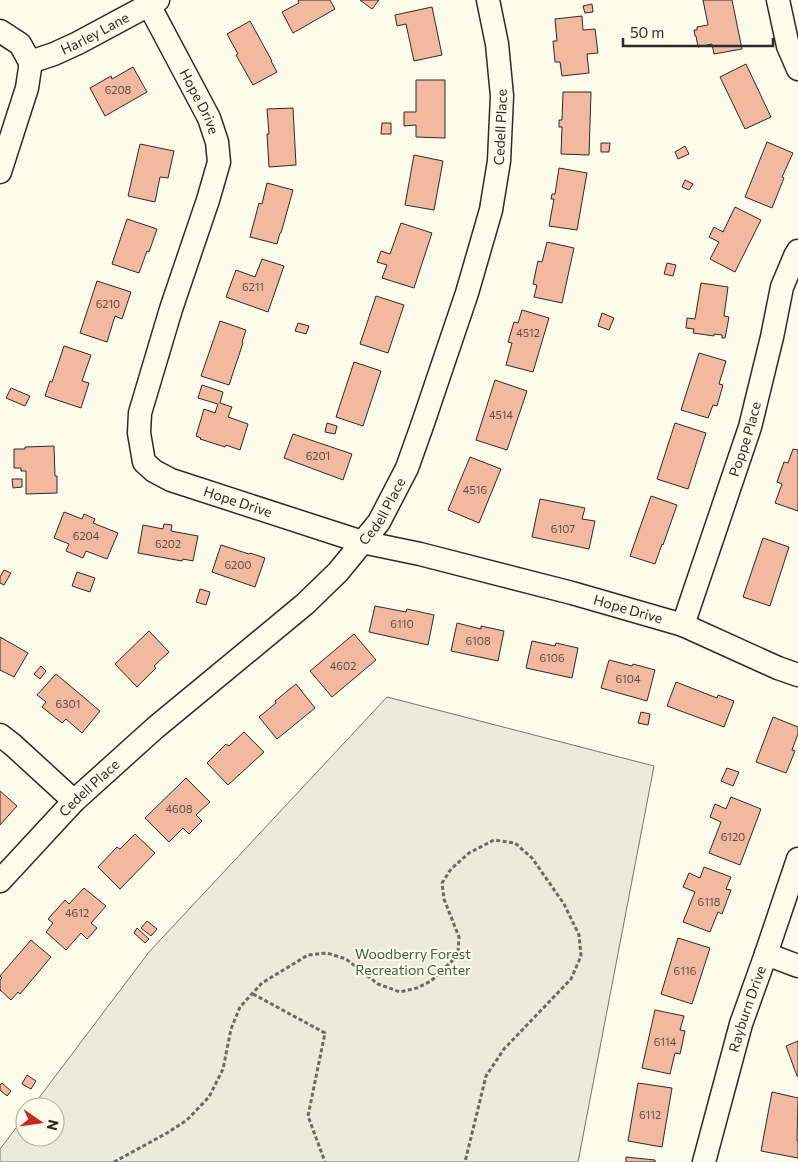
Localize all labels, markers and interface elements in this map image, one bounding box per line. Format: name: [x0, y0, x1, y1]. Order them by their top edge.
street label: Harley Lane: [58, 8, 132, 58]
scale bar: [623, 15, 773, 47]
text: 50 m: [630, 23, 664, 41]
street label: Hope Drive: [176, 66, 223, 136]
house number: 6208: [105, 83, 132, 96]
street label: Cedell Place: [490, 88, 510, 166]
house number: 6211: [242, 280, 264, 293]
house number: 6210: [96, 297, 120, 310]
house number: 4512: [516, 326, 540, 339]
street label: Poppe Place: [725, 400, 764, 479]
house number: 4514: [489, 408, 514, 421]
house number: 6201: [306, 449, 330, 462]
street label: Cedell Place: [355, 474, 409, 548]
street label: Hope Drive: [202, 482, 274, 520]
house number: 4516: [463, 483, 487, 496]
house number: 6107: [551, 522, 575, 535]
house number: 6204: [73, 529, 100, 542]
house number: 6202: [155, 537, 181, 550]
house number: 6200: [224, 558, 252, 571]
street label: Hope Drive: [592, 591, 665, 627]
house number: 6110: [390, 617, 414, 630]
house number: 6108: [465, 634, 491, 647]
house number: 6106: [539, 651, 565, 664]
house number: 4602: [330, 659, 356, 672]
house number: 6104: [615, 672, 641, 685]
house number: 6301: [56, 697, 80, 710]
street label: Cedell Place: [55, 755, 123, 820]
house number: 4608: [165, 802, 193, 815]
house number: 6120: [721, 830, 745, 843]
house number: 6118: [698, 895, 721, 908]
house number: 4612: [65, 906, 89, 919]
park label: Woodberry Forest Recreation Center: [355, 945, 471, 978]
street label: Rayburn Drive: [725, 963, 769, 1054]
house number: 6116: [674, 964, 697, 977]
house number: 6114: [654, 1035, 677, 1048]
north arrow: [15, 1097, 65, 1147]
house number: 6112: [639, 1108, 661, 1121]
text: N: [44, 1118, 63, 1132]

